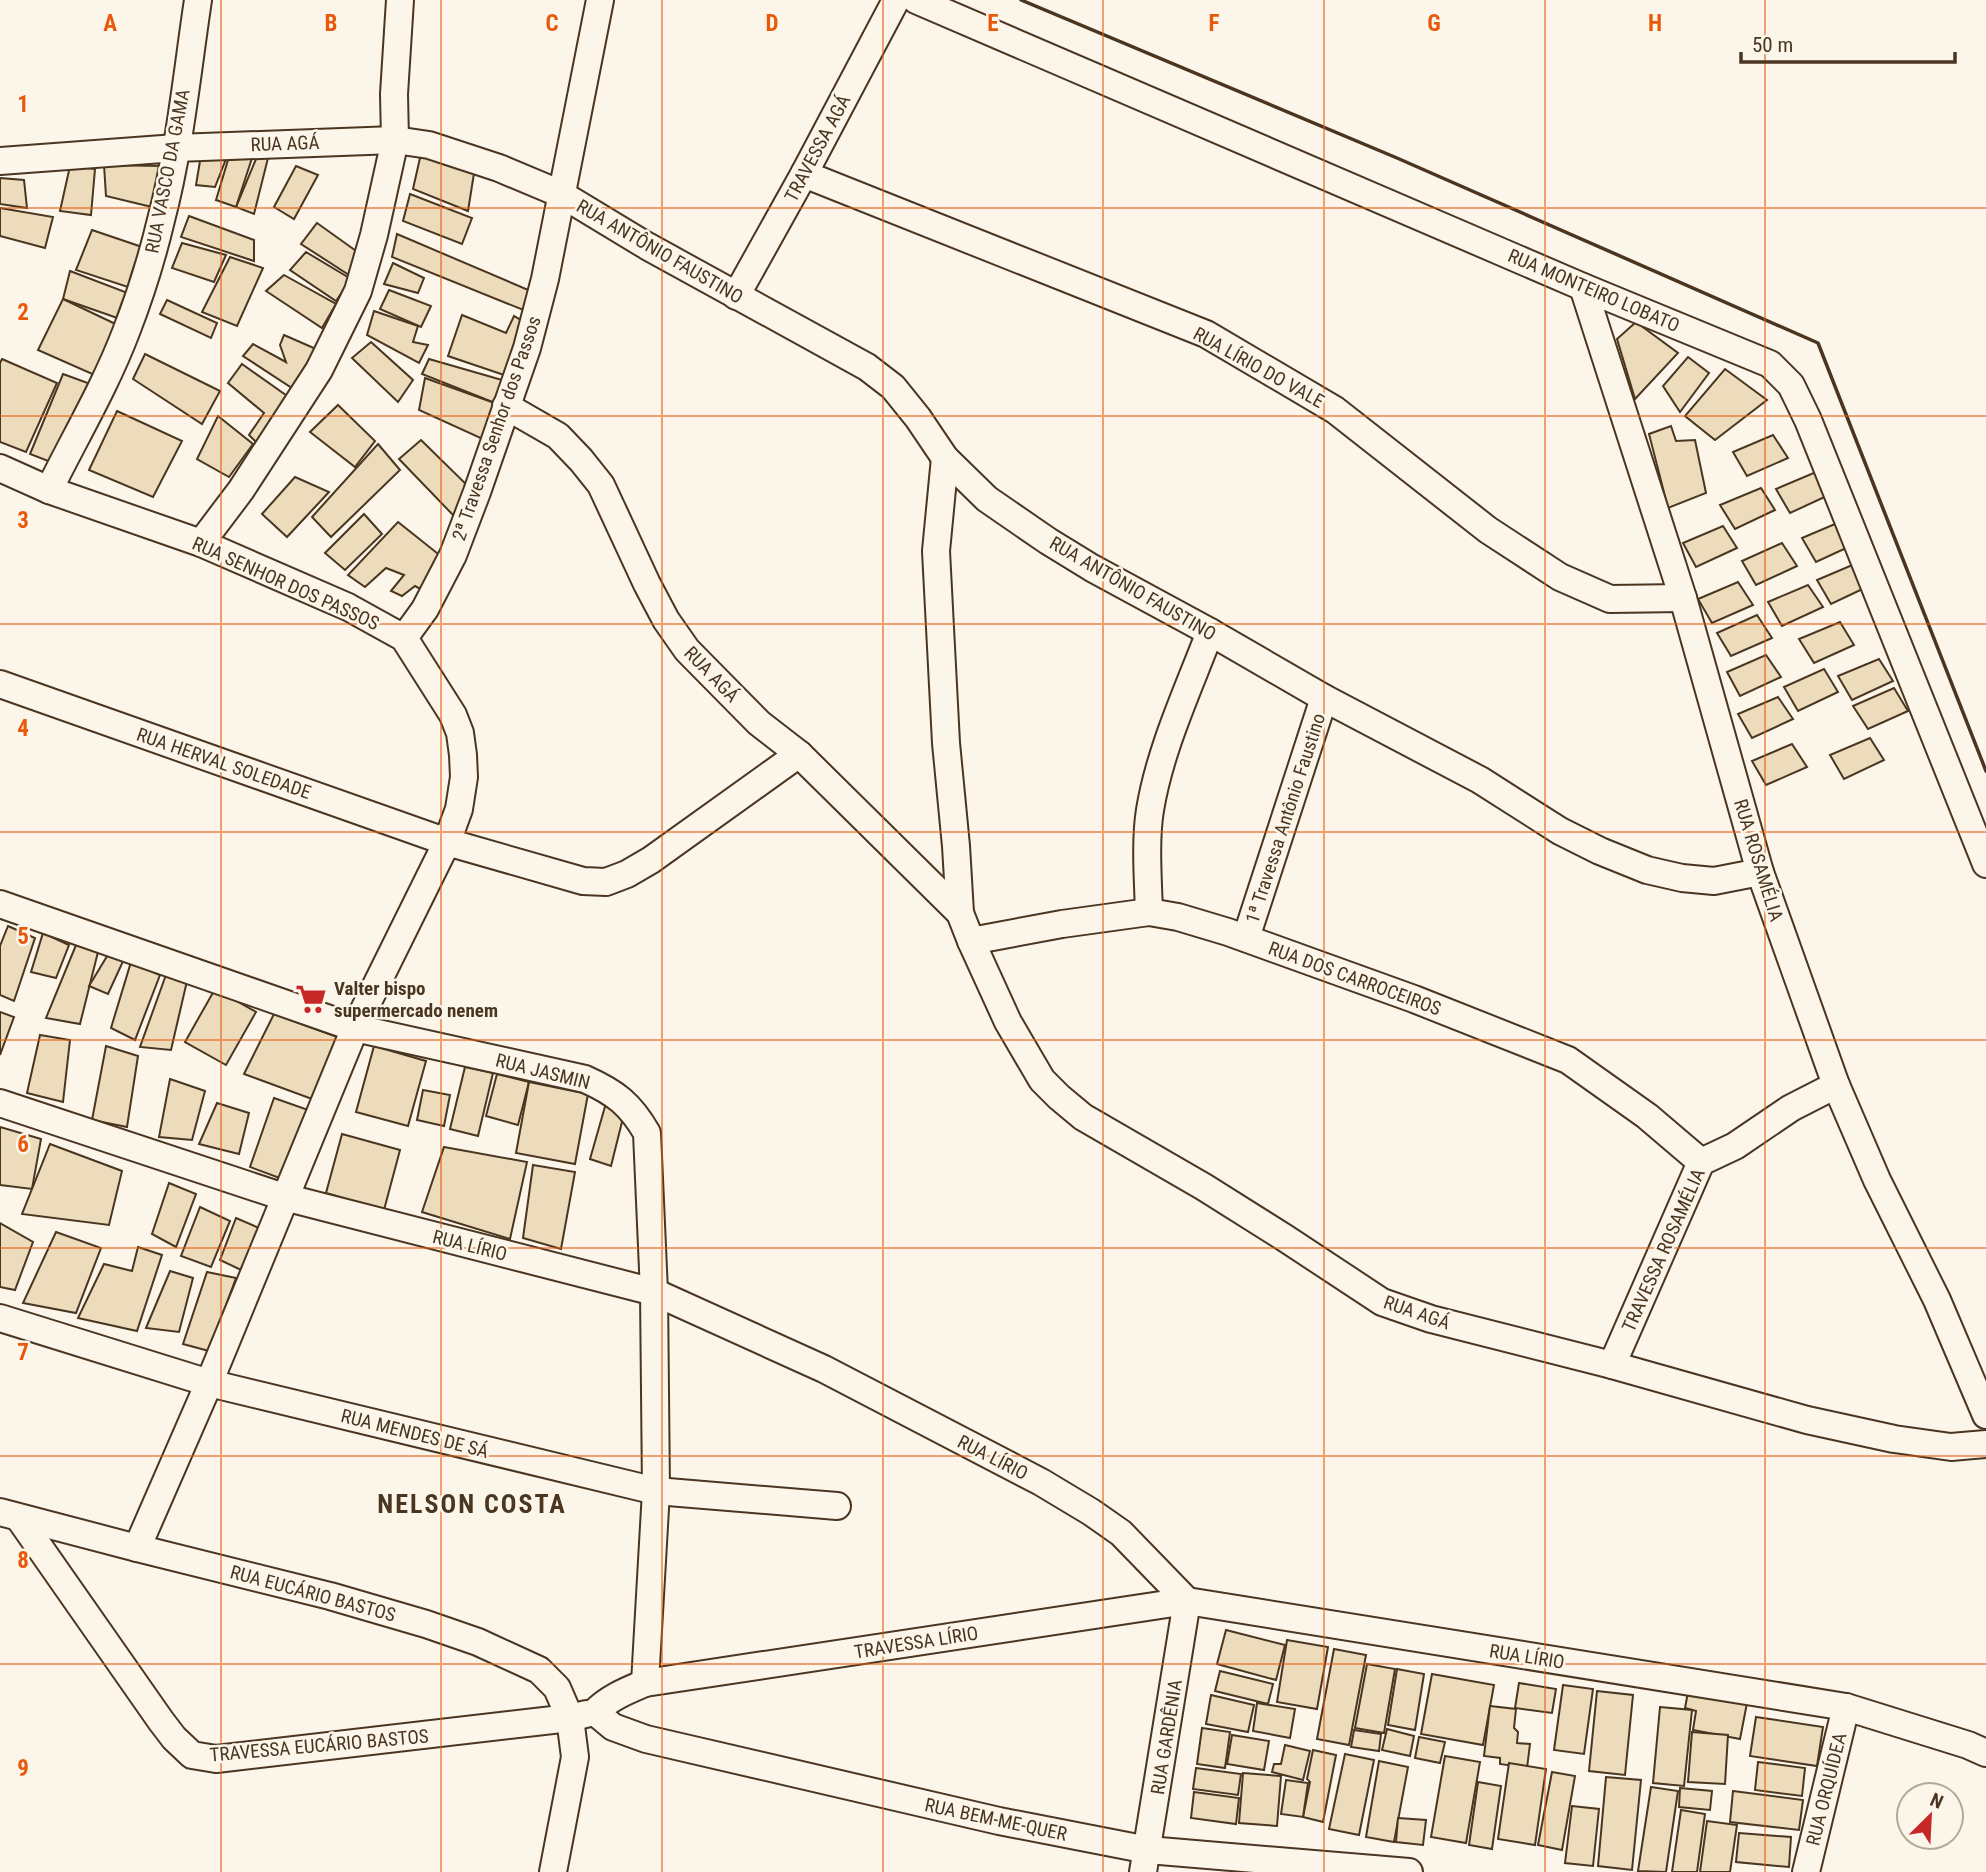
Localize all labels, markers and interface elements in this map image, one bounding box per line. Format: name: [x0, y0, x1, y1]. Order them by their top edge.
text: A: [103, 10, 117, 37]
text: B: [325, 10, 337, 37]
text: C: [545, 10, 559, 37]
text: D: [766, 10, 779, 37]
text: E: [987, 10, 999, 37]
text: F: [1209, 10, 1220, 37]
text: G: [1427, 10, 1441, 37]
text: H: [1648, 10, 1662, 37]
scale bar: [1741, 21, 1954, 65]
text: 50 m: [1752, 33, 1793, 57]
street label: RUA VASCO DA GAMA: [140, 87, 195, 255]
text: 1: [17, 91, 29, 118]
street label: TRAVESSA AGÁ: [780, 91, 855, 206]
street label: RUA AGÁ: [250, 131, 320, 156]
street label: RUA ANTÔNIO FAUSTINO: [572, 194, 747, 308]
street label: RUA MONTEIRO LOBATO: [1505, 244, 1683, 337]
text: 2: [17, 299, 29, 326]
street label: 2ª Travessa Senhor dos Passos: [447, 313, 546, 544]
street label: RUA LÍRIO DO VALE: [1189, 322, 1328, 413]
text: 3: [17, 507, 29, 534]
street label: RUA ANTÔNIO FAUSTINO: [1045, 531, 1220, 645]
street label: RUA SENHOR DOS PASSOS: [189, 532, 383, 635]
street label: RUA AGÁ: [679, 642, 744, 707]
street label: 1ª Travessa Antônio Faustino: [1241, 710, 1330, 926]
text: 4: [17, 715, 29, 742]
street label: RUA HERVAL SOLEDADE: [134, 723, 314, 804]
street label: RUA ROSAMÉLIA: [1729, 796, 1788, 924]
text: 5: [17, 923, 29, 950]
street label: RUA DOS CARROCEIROS: [1265, 937, 1444, 1020]
place label: Valter bispo supermercado nenem: [334, 977, 498, 1022]
supermarket icon: Valter bispo supermercado nenem: [294, 982, 328, 1016]
street label: RUA JASMIN: [493, 1049, 592, 1094]
text: 6: [17, 1131, 29, 1158]
street label: TRAVESSA ROSAMÉLIA: [1617, 1165, 1710, 1335]
street label: RUA LÍRIO: [430, 1225, 509, 1266]
street label: RUA AGÁ: [1381, 1290, 1453, 1335]
text: 7: [17, 1339, 29, 1366]
street label: RUA MENDES DE SÁ: [339, 1404, 491, 1463]
street label: RUA LÍRIO: [954, 1430, 1032, 1485]
district label: NELSON COSTA: [377, 1489, 567, 1519]
text: 8: [17, 1547, 29, 1574]
street label: RUA EUCÁRIO BASTOS: [228, 1560, 398, 1627]
street label: TRAVESSA LÍRIO: [852, 1621, 980, 1664]
street label: RUA LÍRIO: [1488, 1639, 1566, 1674]
street label: RUA GARDÊNIA: [1146, 1678, 1187, 1796]
street label: TRAVESSA EUCÁRIO BASTOS: [209, 1724, 430, 1767]
street label: RUA ORQUÍDEA: [1801, 1730, 1852, 1848]
text: 9: [17, 1755, 29, 1782]
north arrow: [1895, 1781, 1965, 1851]
text: N: [1927, 1788, 1947, 1814]
street label: RUA BEM-ME-QUER: [923, 1793, 1069, 1846]

